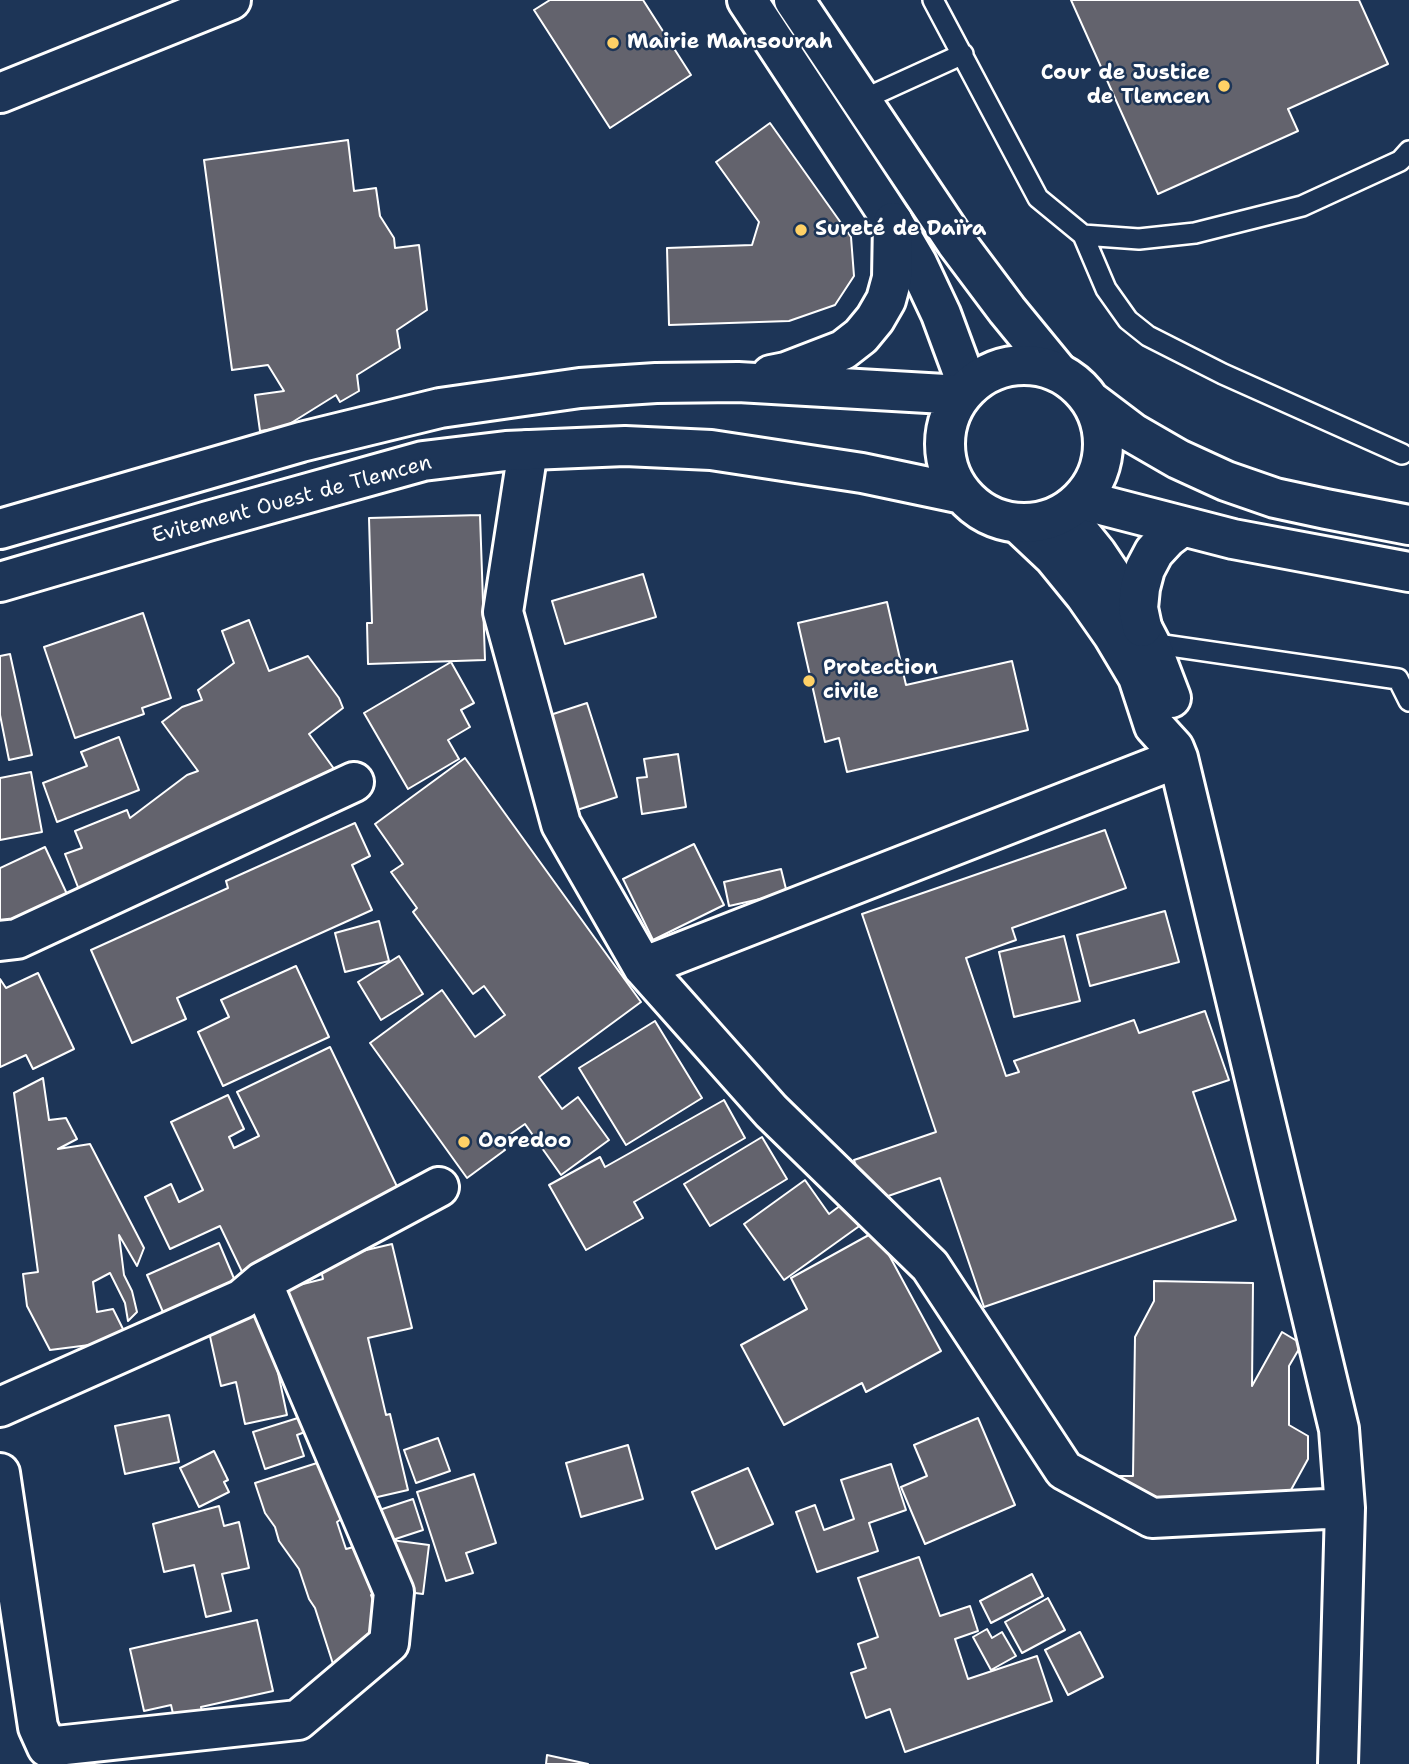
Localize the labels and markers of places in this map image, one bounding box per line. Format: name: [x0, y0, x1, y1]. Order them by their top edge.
place label: Mairie Mansourah: [627, 30, 833, 56]
marker: Mairie Mansourah: [605, 35, 621, 51]
place label: Cour de Justice de Tlemcen: [1041, 61, 1210, 111]
marker: Cour de Justice de Tlemcen: [1216, 78, 1232, 94]
place label: Sureté de Daïra: [815, 217, 986, 243]
marker: Sureté de Daïra: [793, 222, 809, 238]
place label: Protection civile: [823, 656, 938, 706]
marker: Protection civile: [801, 673, 817, 689]
place label: Ooredoo: [478, 1129, 571, 1155]
marker: Ooredoo: [456, 1134, 472, 1150]

